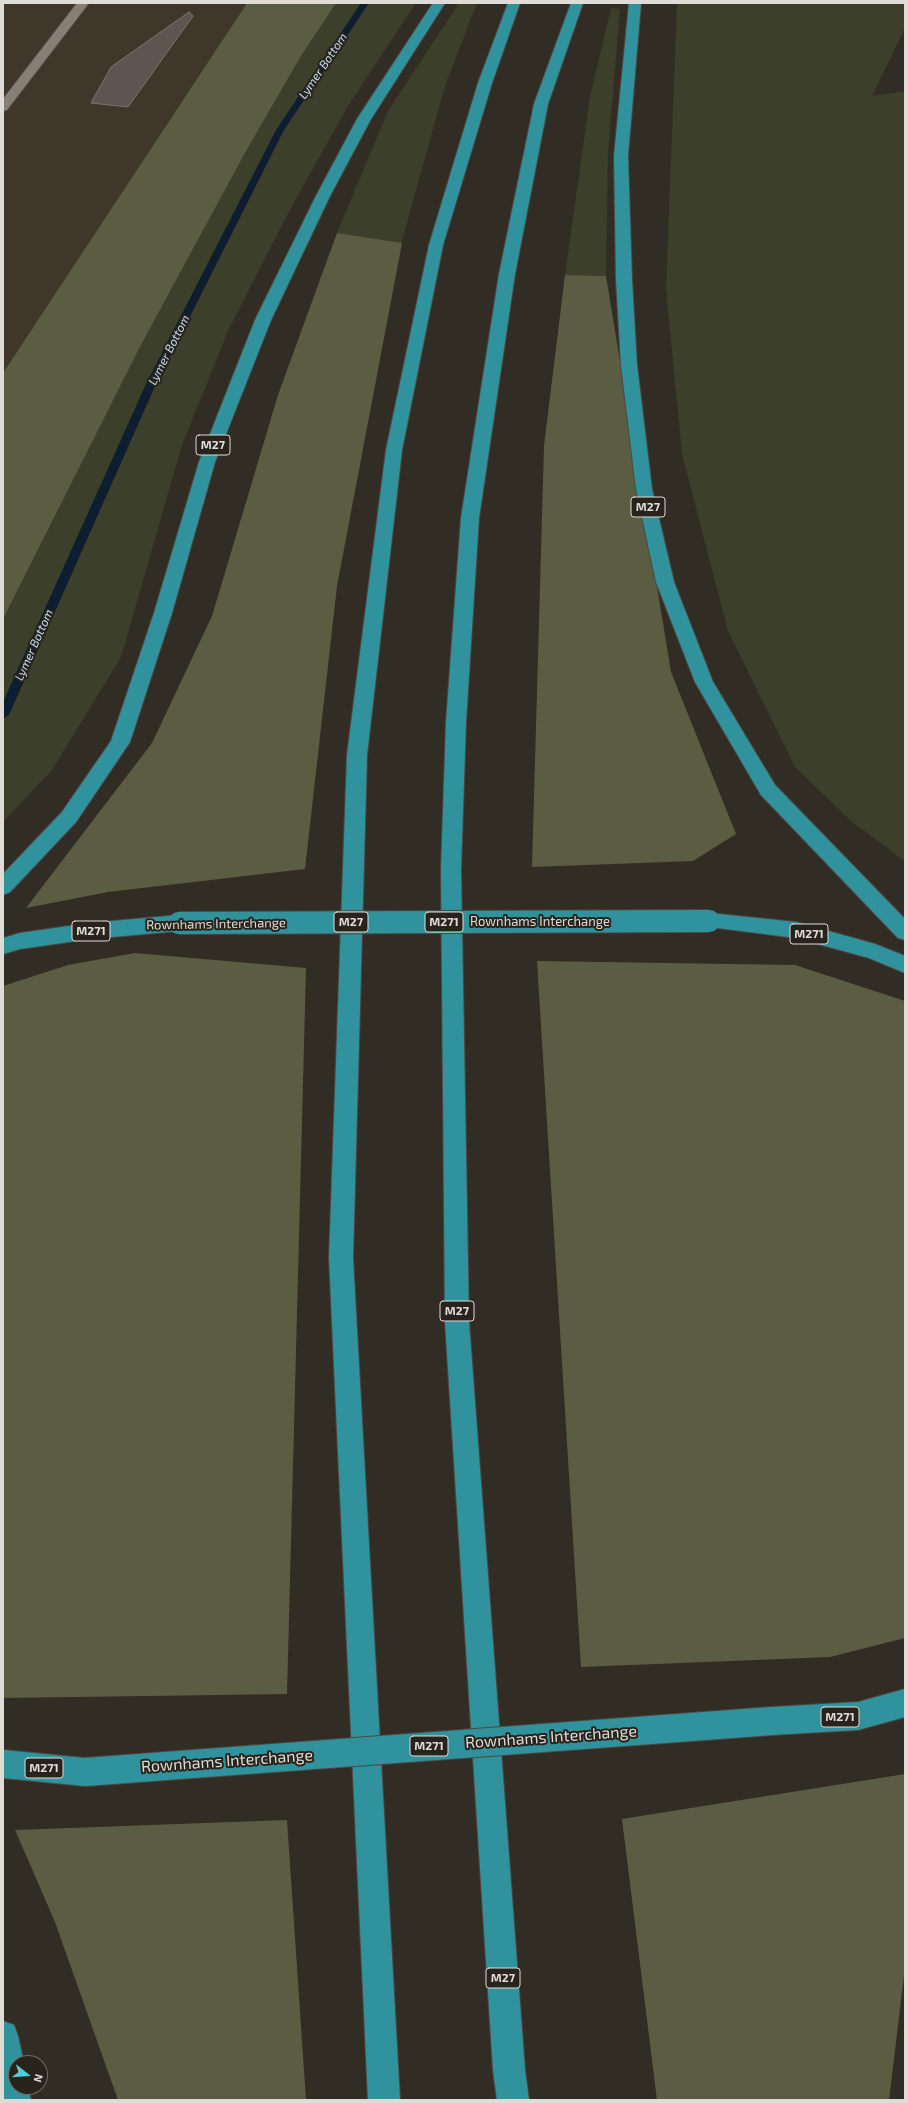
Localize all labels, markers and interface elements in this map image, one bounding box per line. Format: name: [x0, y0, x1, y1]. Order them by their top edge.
water label: Lymer Bottom: [296, 30, 350, 102]
water label: Lymer Bottom: [145, 313, 193, 387]
road number: M27: [196, 435, 230, 455]
road number: M27: [631, 497, 665, 517]
water label: Lymer Bottom: [12, 607, 56, 683]
road number: M27: [334, 912, 368, 932]
road number: M271: [425, 912, 463, 932]
street label: Rownhams Interchange: [470, 914, 610, 930]
street label: Rownhams Interchange: [146, 915, 286, 933]
road number: M271: [72, 921, 110, 941]
road number: M271: [790, 924, 828, 944]
road number: M27: [440, 1301, 474, 1321]
road number: M271: [821, 1707, 859, 1727]
street label: Rownhams Interchange: [464, 1721, 638, 1753]
road number: M271: [410, 1736, 448, 1756]
street label: Rownhams Interchange: [140, 1745, 314, 1777]
road number: M271: [25, 1758, 63, 1778]
road number: M27: [486, 1968, 520, 1988]
north arrow: [8, 2055, 48, 2095]
text: N: [32, 2073, 46, 2084]

